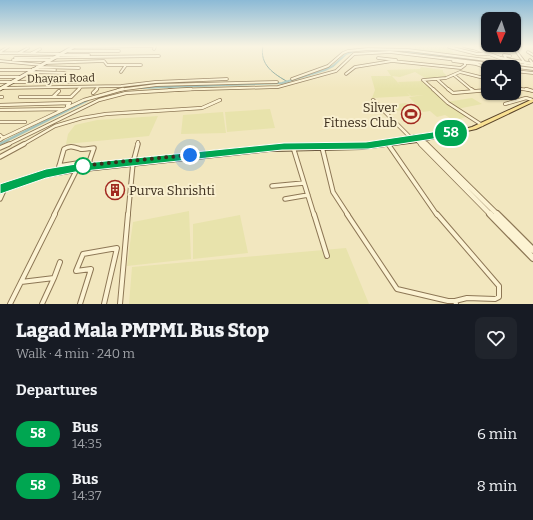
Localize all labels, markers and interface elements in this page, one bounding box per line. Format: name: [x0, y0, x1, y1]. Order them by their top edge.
north arrow: [481, 12, 521, 52]
map controls: [481, 12, 521, 100]
button: locate: [481, 60, 521, 100]
street label: Dhayari Road: [27, 71, 96, 86]
place label: Silver Fitness Club: [324, 100, 397, 130]
sports icon: Silver Fitness Club: [400, 103, 422, 125]
line badge: 58: [433, 120, 469, 146]
text: 58: [443, 124, 459, 141]
your location: [180, 145, 200, 165]
unlabelled marker: [74, 157, 92, 175]
building icon: Purva Shrishti: [104, 179, 126, 201]
place label: Purva Shrishti: [129, 183, 215, 198]
button: heart: [475, 317, 517, 359]
text: Lagad Mala PMPML Bus Stop: [16, 319, 269, 342]
text: Walk · 4 min · 240 m: [16, 346, 135, 361]
text: Departures: [16, 381, 97, 399]
text: Bus: [72, 418, 98, 436]
text: 58: [30, 425, 46, 442]
text: 6 min: [477, 425, 517, 443]
text: 14:35: [72, 436, 102, 451]
text: Bus: [72, 470, 98, 488]
text: 58: [30, 477, 46, 494]
text: 8 min: [477, 477, 517, 495]
text: 14:37: [72, 488, 102, 503]

